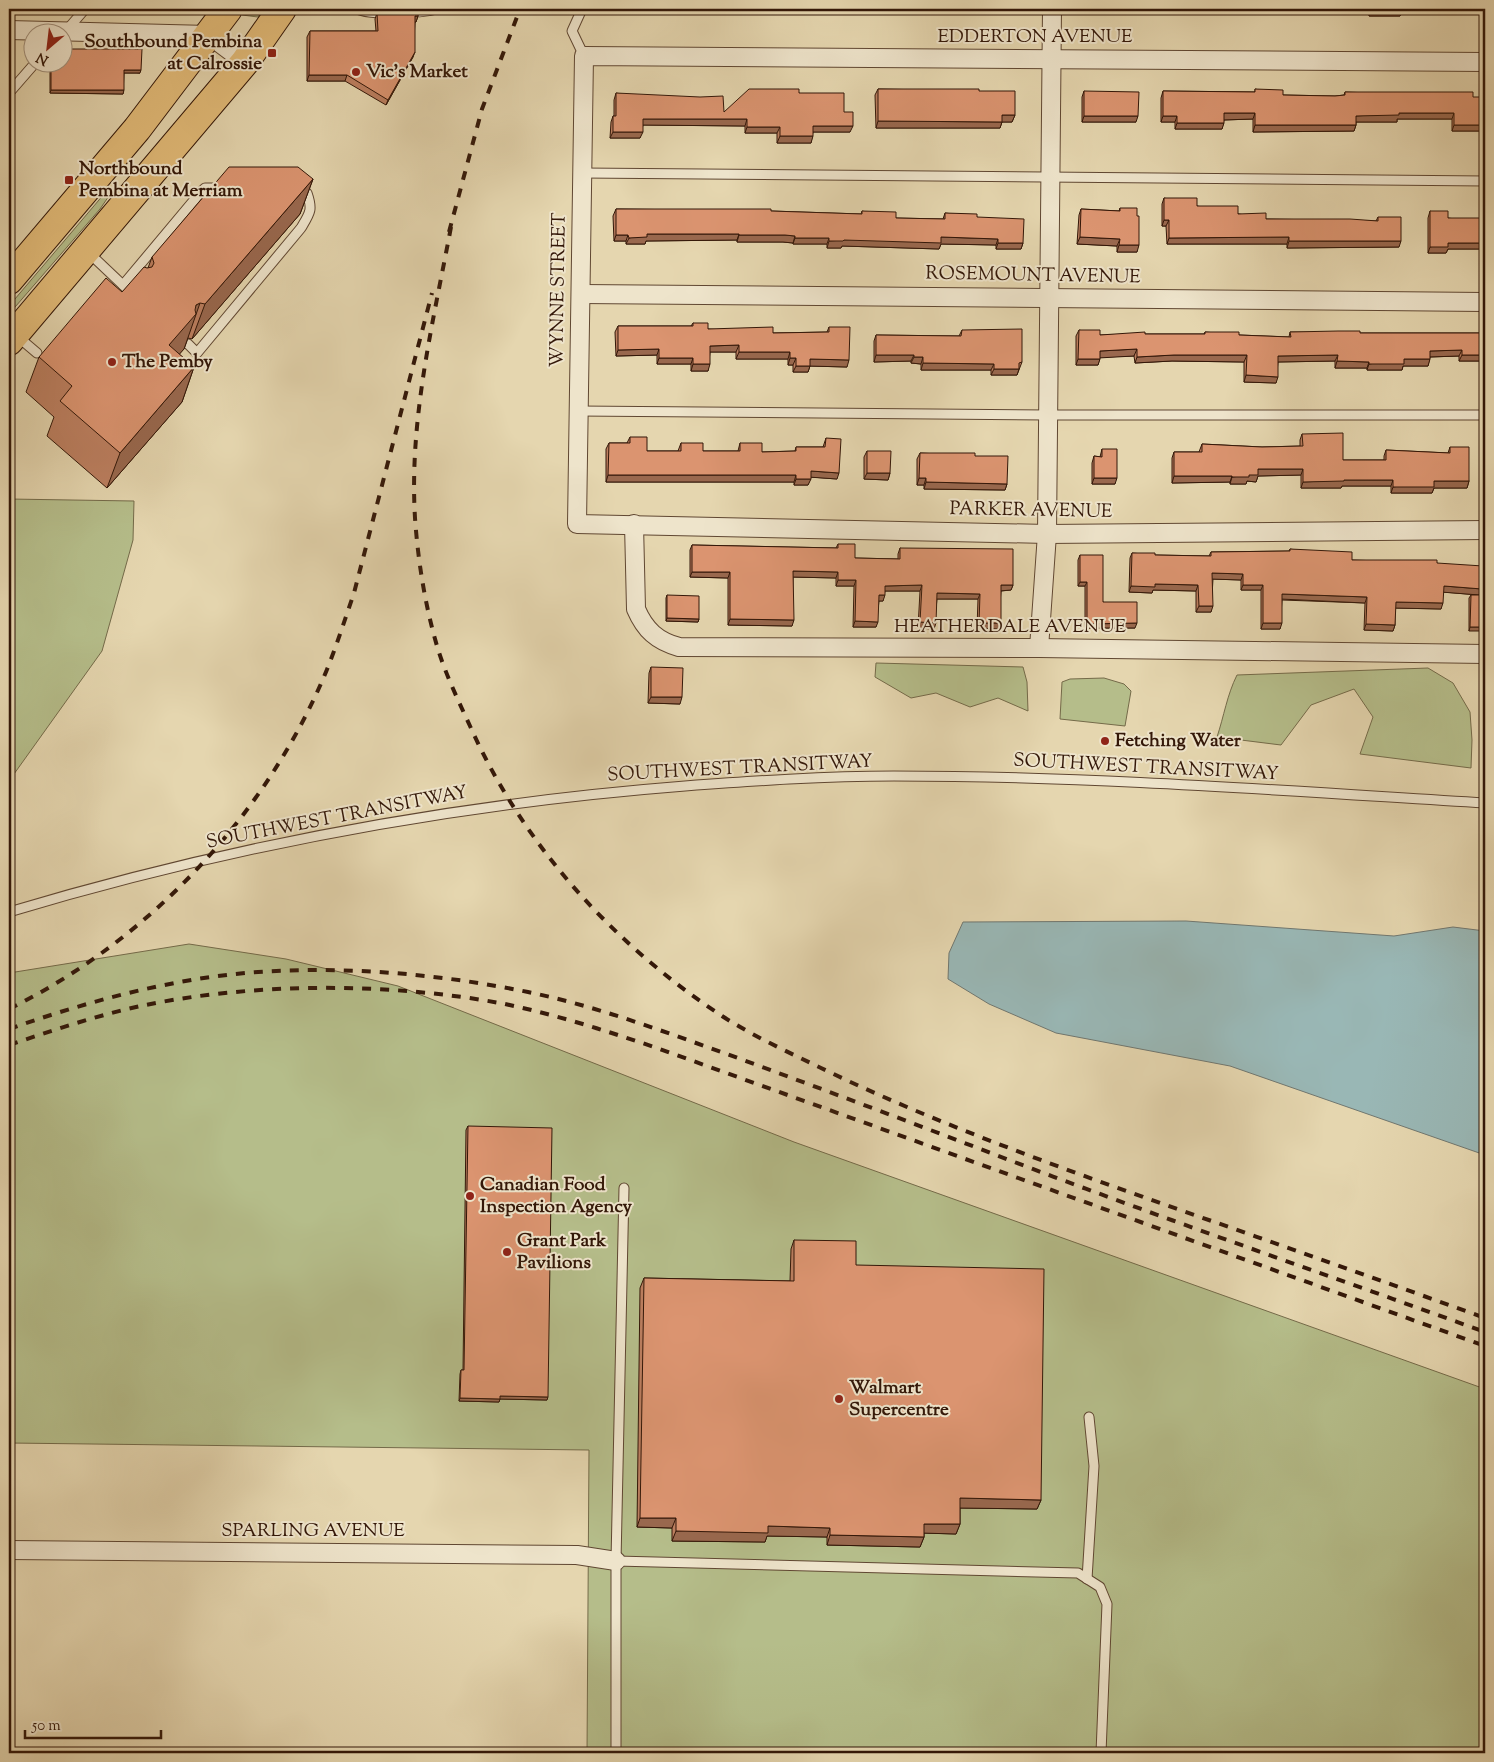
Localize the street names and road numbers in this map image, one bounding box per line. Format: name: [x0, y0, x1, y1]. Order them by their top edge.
street label: EDDERTON AVENUE: [937, 24, 1133, 51]
street label: WYNNE STREET: [544, 212, 574, 368]
street label: ROSEMOUNT AVENUE: [925, 261, 1141, 291]
street label: PARKER AVENUE: [949, 496, 1113, 526]
street label: HEATHERDALE AVENUE: [894, 614, 1127, 641]
street label: SOUTHWEST TRANSITWAY: [1013, 748, 1280, 788]
street label: SOUTHWEST TRANSITWAY: [607, 749, 874, 789]
street label: SOUTHWEST TRANSITWAY: [204, 779, 470, 857]
street label: SPARLING AVENUE: [221, 1518, 405, 1545]

